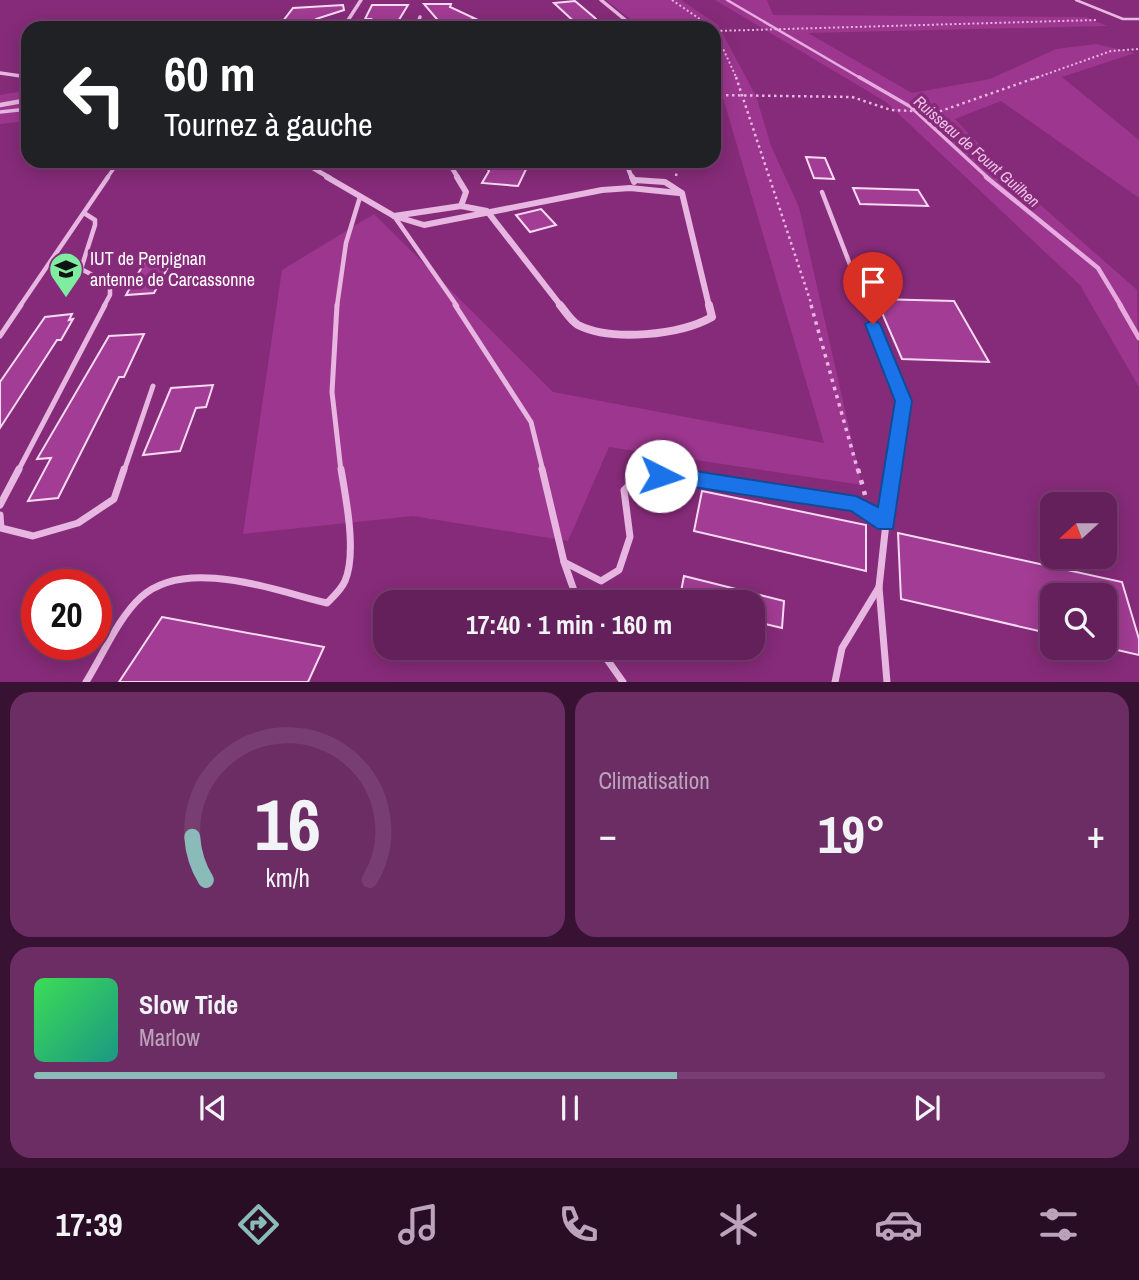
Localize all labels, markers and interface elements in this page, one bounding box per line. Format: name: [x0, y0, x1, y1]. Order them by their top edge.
text: 60 m: [164, 40, 256, 106]
icon: left: [49, 49, 140, 140]
water label: Ruisseau de Fount Guilhen: [909, 90, 1045, 212]
text: Tournez à gauche: [164, 103, 373, 146]
place label: IUT de Perpignan antenne de Carcassonne: [90, 246, 255, 292]
school or university icon: IUT de Perpignan antenne de Carcassonne: [47, 250, 85, 299]
pin: [843, 252, 903, 324]
icon: arrive: [854, 263, 892, 301]
position arrow: [624, 439, 698, 513]
north arrow: [1040, 492, 1116, 569]
map controls: [1040, 492, 1117, 660]
speed limit sign: 20: [21, 569, 112, 660]
button: search: [1040, 583, 1117, 660]
text: 17:40 · 1 min · 160 m: [466, 607, 672, 642]
text: Climatisation: [599, 765, 710, 796]
text: 16: [254, 776, 320, 874]
text: 19°: [818, 799, 886, 869]
text: −: [599, 809, 617, 860]
text: +: [1087, 809, 1105, 860]
text: km/h: [265, 861, 309, 895]
text: Slow Tide: [139, 987, 238, 1022]
text: Marlow: [139, 1022, 200, 1053]
icon: previous: [194, 1089, 232, 1127]
icon: pause: [551, 1089, 589, 1127]
icon: next: [908, 1089, 946, 1127]
icon: directions: [234, 1200, 283, 1249]
icon: music: [394, 1200, 443, 1249]
icon: phone: [554, 1200, 603, 1249]
icon: climate: [714, 1200, 763, 1249]
icon: car: [874, 1200, 923, 1249]
icon: filters: [1034, 1200, 1083, 1249]
text: 17:39: [56, 1203, 123, 1246]

